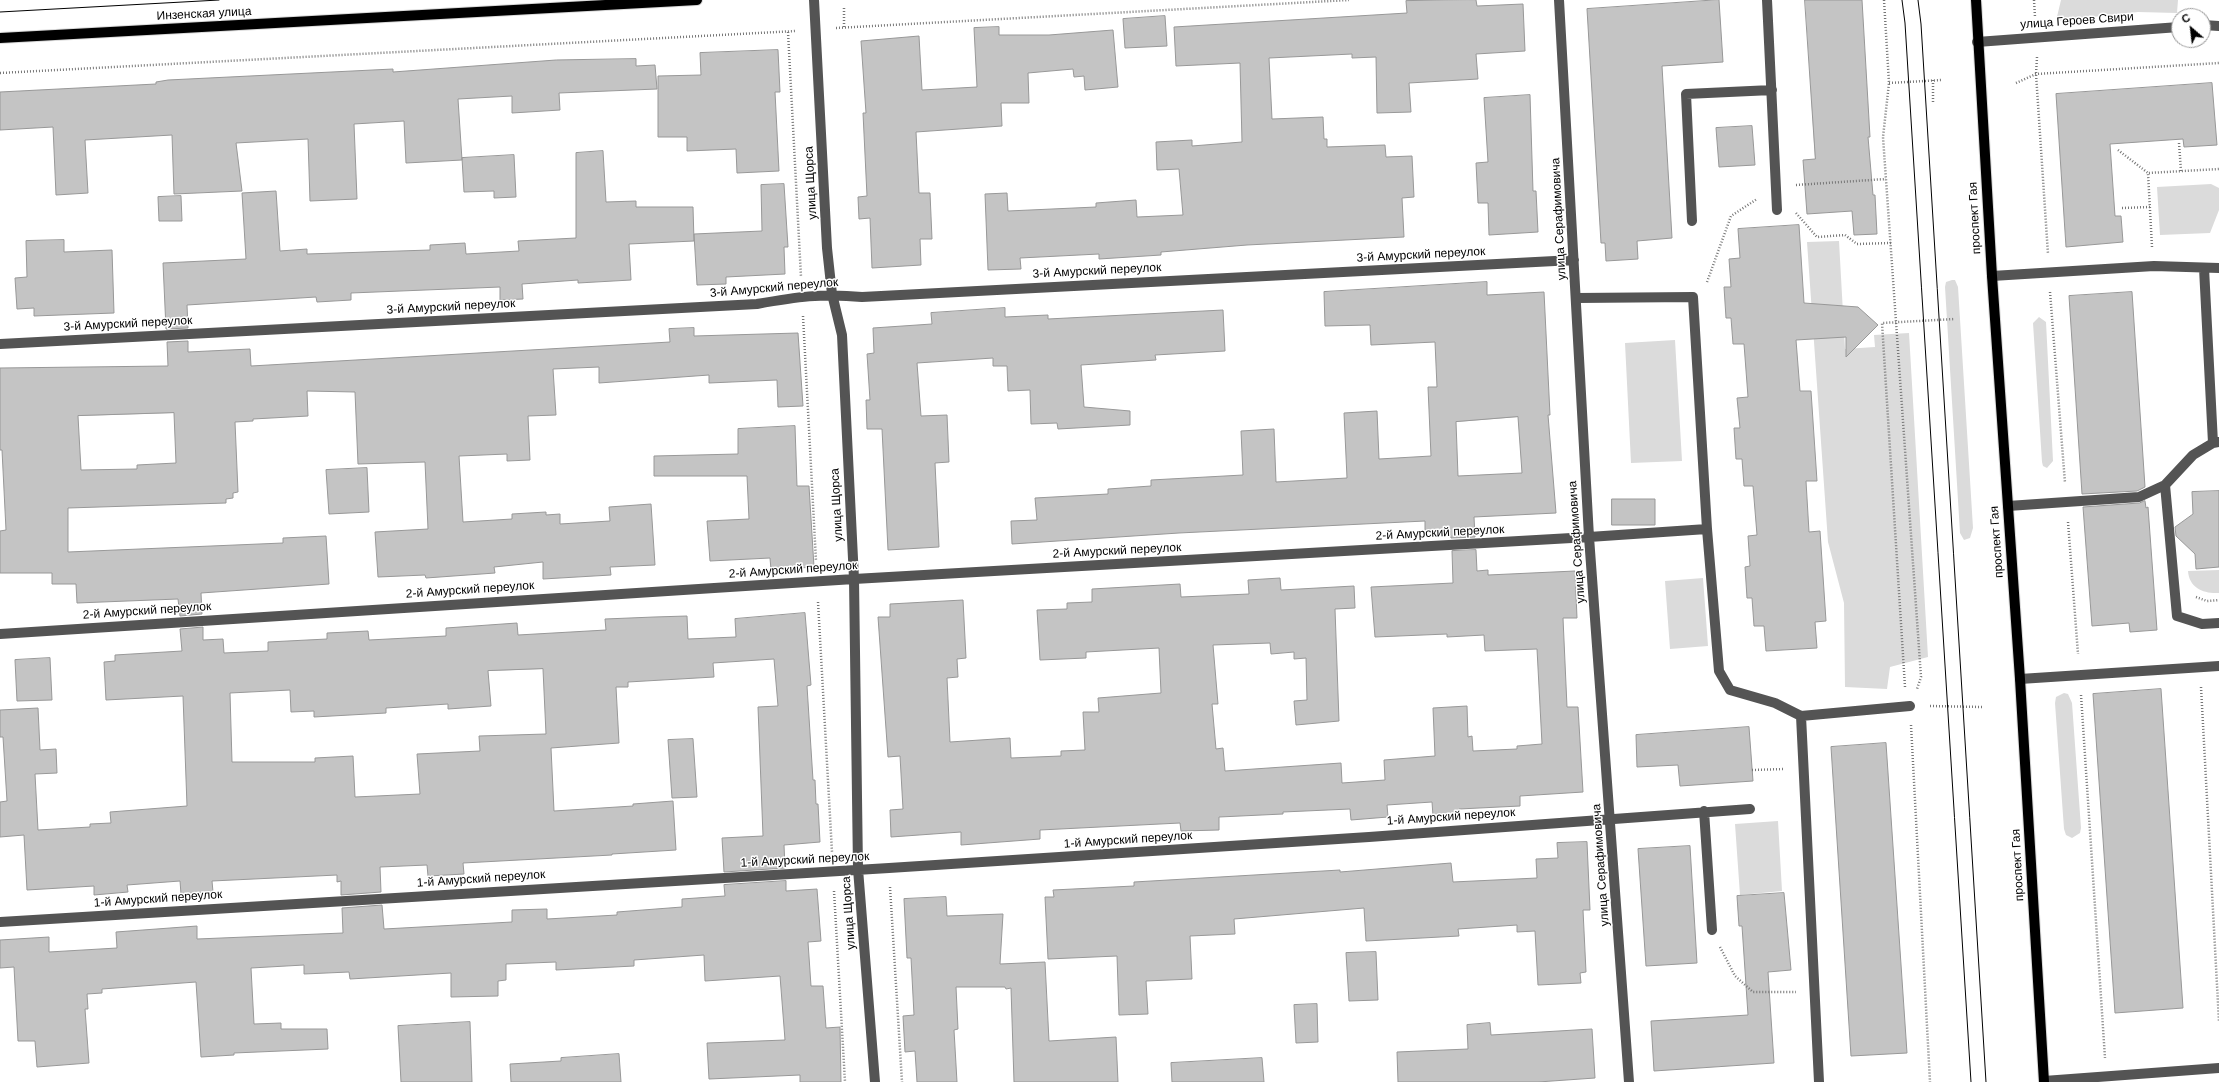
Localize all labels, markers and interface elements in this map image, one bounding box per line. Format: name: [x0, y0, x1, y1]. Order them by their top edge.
street label: Инзенская улица: [156, 4, 252, 24]
north arrow: [2171, 8, 2211, 48]
street label: улица Героев Свири: [2020, 10, 2134, 32]
text: С: [2180, 11, 2192, 25]
street label: улица Щорса: [802, 146, 820, 220]
street label: улица Серафимовича: [1549, 157, 1569, 281]
street label: проспект Гая: [1966, 182, 1984, 254]
street label: 3-й Амурский переулок: [1356, 244, 1486, 266]
street label: 3-й Амурский переулок: [1032, 260, 1162, 282]
street label: 3-й Амурский переулок: [709, 275, 839, 301]
street label: 3-й Амурский переулок: [386, 296, 516, 318]
street label: 3-й Амурский переулок: [63, 313, 193, 335]
street label: улица Щорса: [828, 468, 846, 542]
street label: улица Серафимовича: [1566, 480, 1588, 604]
street label: проспект Гая: [1987, 505, 2007, 579]
street label: 2-й Амурский переулок: [1375, 522, 1505, 544]
street label: 2-й Амурский переулок: [1052, 540, 1182, 562]
street label: 2-й Амурский переулок: [728, 558, 858, 582]
street label: 2-й Амурский переулок: [405, 578, 535, 602]
street label: 2-й Амурский переулок: [82, 599, 212, 623]
street label: улица Серафимовича: [1590, 803, 1612, 927]
street label: 1-й Амурский переулок: [1386, 805, 1516, 829]
street label: 1-й Амурский переулок: [1063, 828, 1193, 852]
street label: проспект Гая: [2009, 829, 2027, 901]
street label: 1-й Амурский переулок: [740, 849, 870, 871]
street label: 1-й Амурский переулок: [416, 867, 546, 891]
street label: улица Щорса: [839, 876, 859, 950]
street label: 1-й Амурский переулок: [93, 887, 223, 911]

